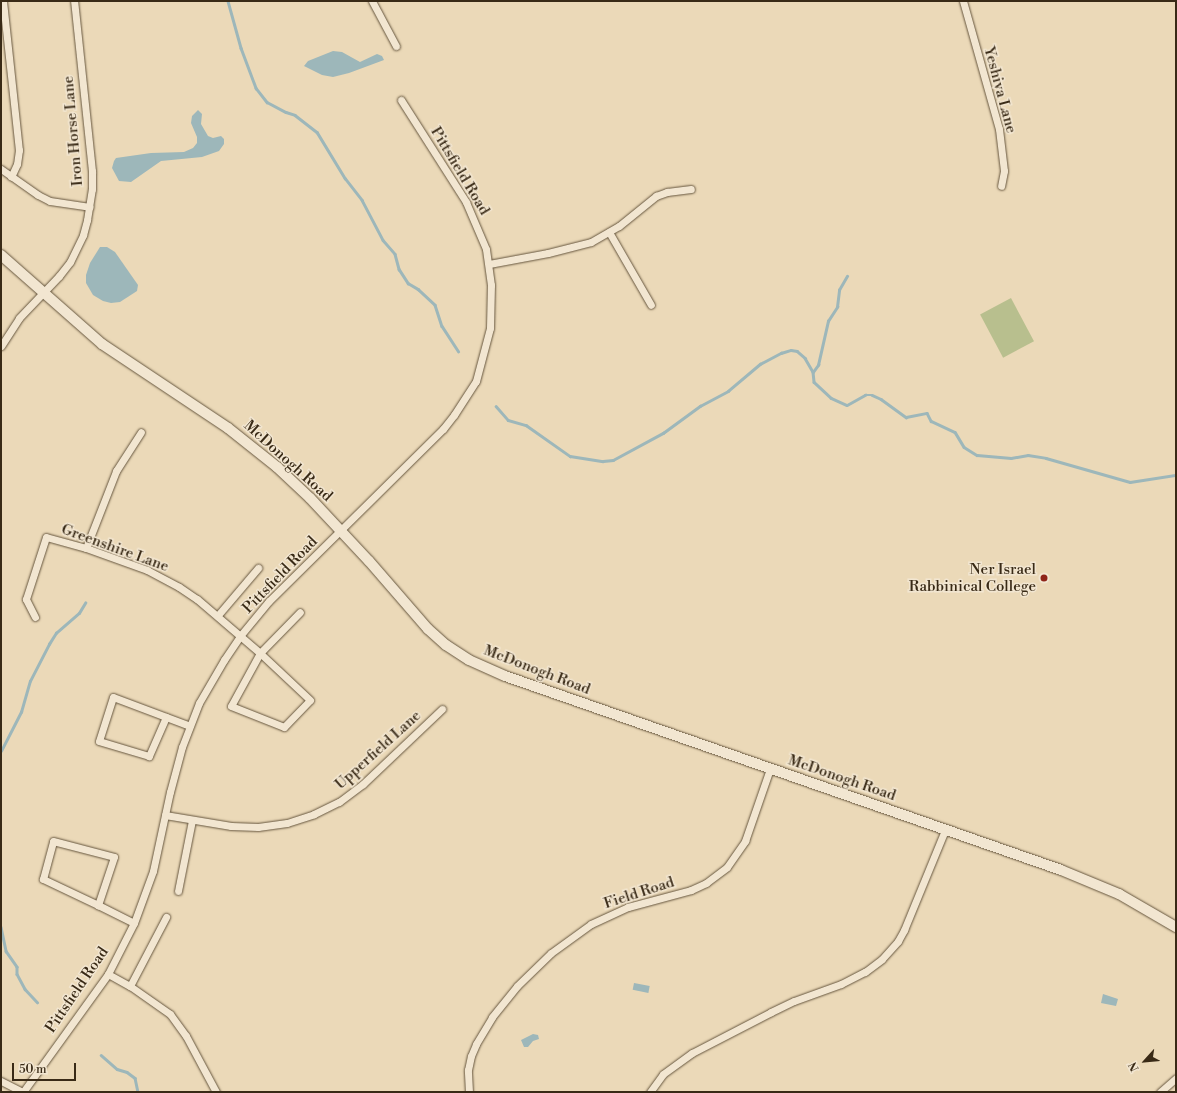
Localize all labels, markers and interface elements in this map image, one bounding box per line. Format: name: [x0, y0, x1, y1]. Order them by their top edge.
street label: Yeshiva Lane: [980, 45, 1020, 135]
street label: Iron Horse Lane: [59, 75, 87, 187]
street label: Pittsfield Road: [427, 124, 493, 218]
street label: McDonogh Road: [240, 417, 336, 505]
street label: Greenshire Lane: [59, 520, 171, 576]
street label: Pittsfield Road: [239, 533, 321, 617]
place label: Ner Israel Rabbinical College: [909, 560, 1036, 595]
marker: Ner Israel Rabbinical College: [1039, 573, 1049, 583]
street label: McDonogh Road: [481, 641, 593, 699]
street label: Upperfield Lane: [331, 707, 425, 793]
street label: McDonogh Road: [786, 751, 898, 805]
street label: Field Road: [601, 873, 677, 913]
street label: Pittsfield Road: [42, 944, 112, 1036]
north arrow: [1125, 1041, 1165, 1081]
scale bar: [14, 1055, 78, 1081]
text: N: [1126, 1059, 1143, 1074]
text: 50 m: [19, 1062, 47, 1077]

